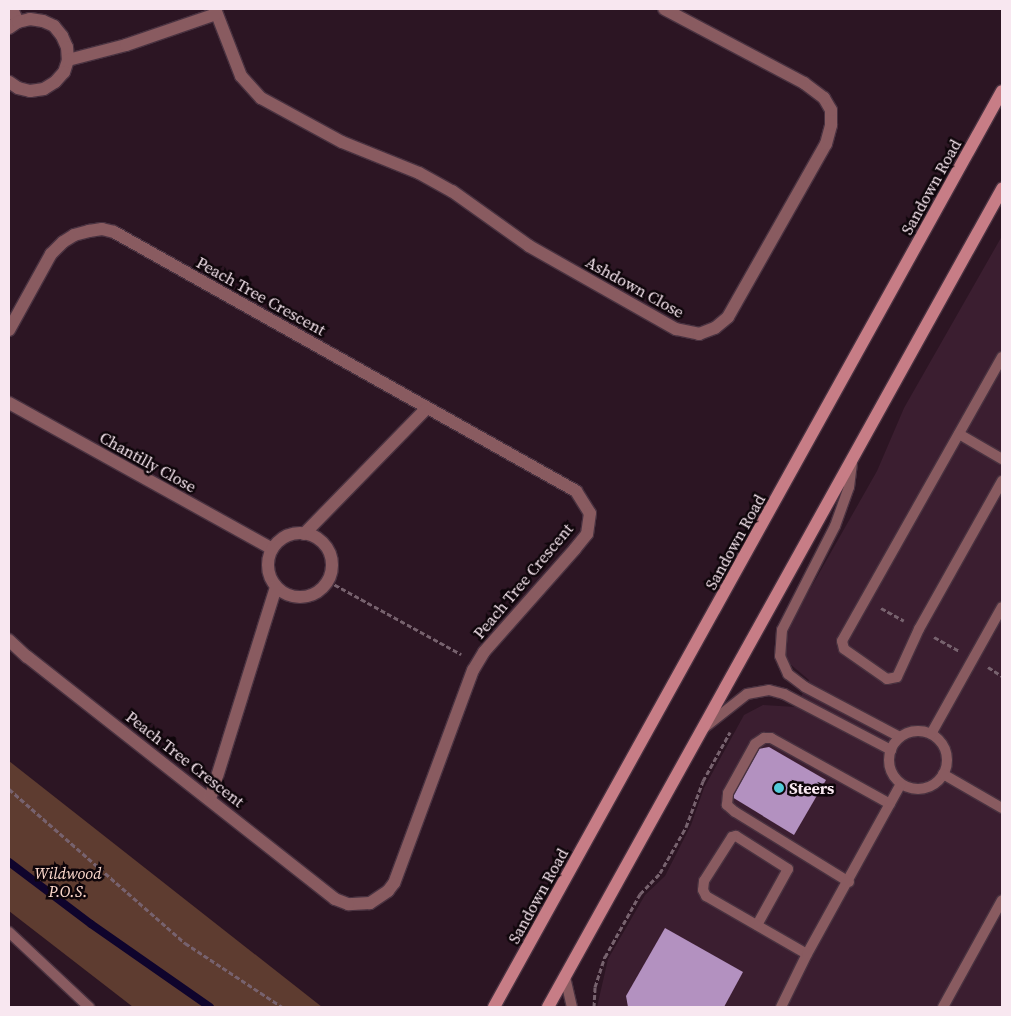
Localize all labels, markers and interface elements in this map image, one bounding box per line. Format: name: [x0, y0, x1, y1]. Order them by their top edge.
street label: Sandown Road: [897, 136, 965, 238]
street label: Ashdown Close: [583, 252, 687, 322]
street label: Peach Tree Crescent: [193, 253, 329, 339]
street label: Chantilly Close: [96, 428, 200, 496]
street label: Sandown Road: [701, 491, 769, 593]
street label: Peach Tree Crescent: [469, 519, 577, 643]
street label: Peach Tree Crescent: [122, 707, 248, 811]
place label: Steers: [789, 778, 834, 798]
marker: Steers: [773, 782, 785, 794]
street label: Sandown Road: [504, 845, 572, 947]
park label: Wildwood P.O.S.: [34, 863, 102, 901]

